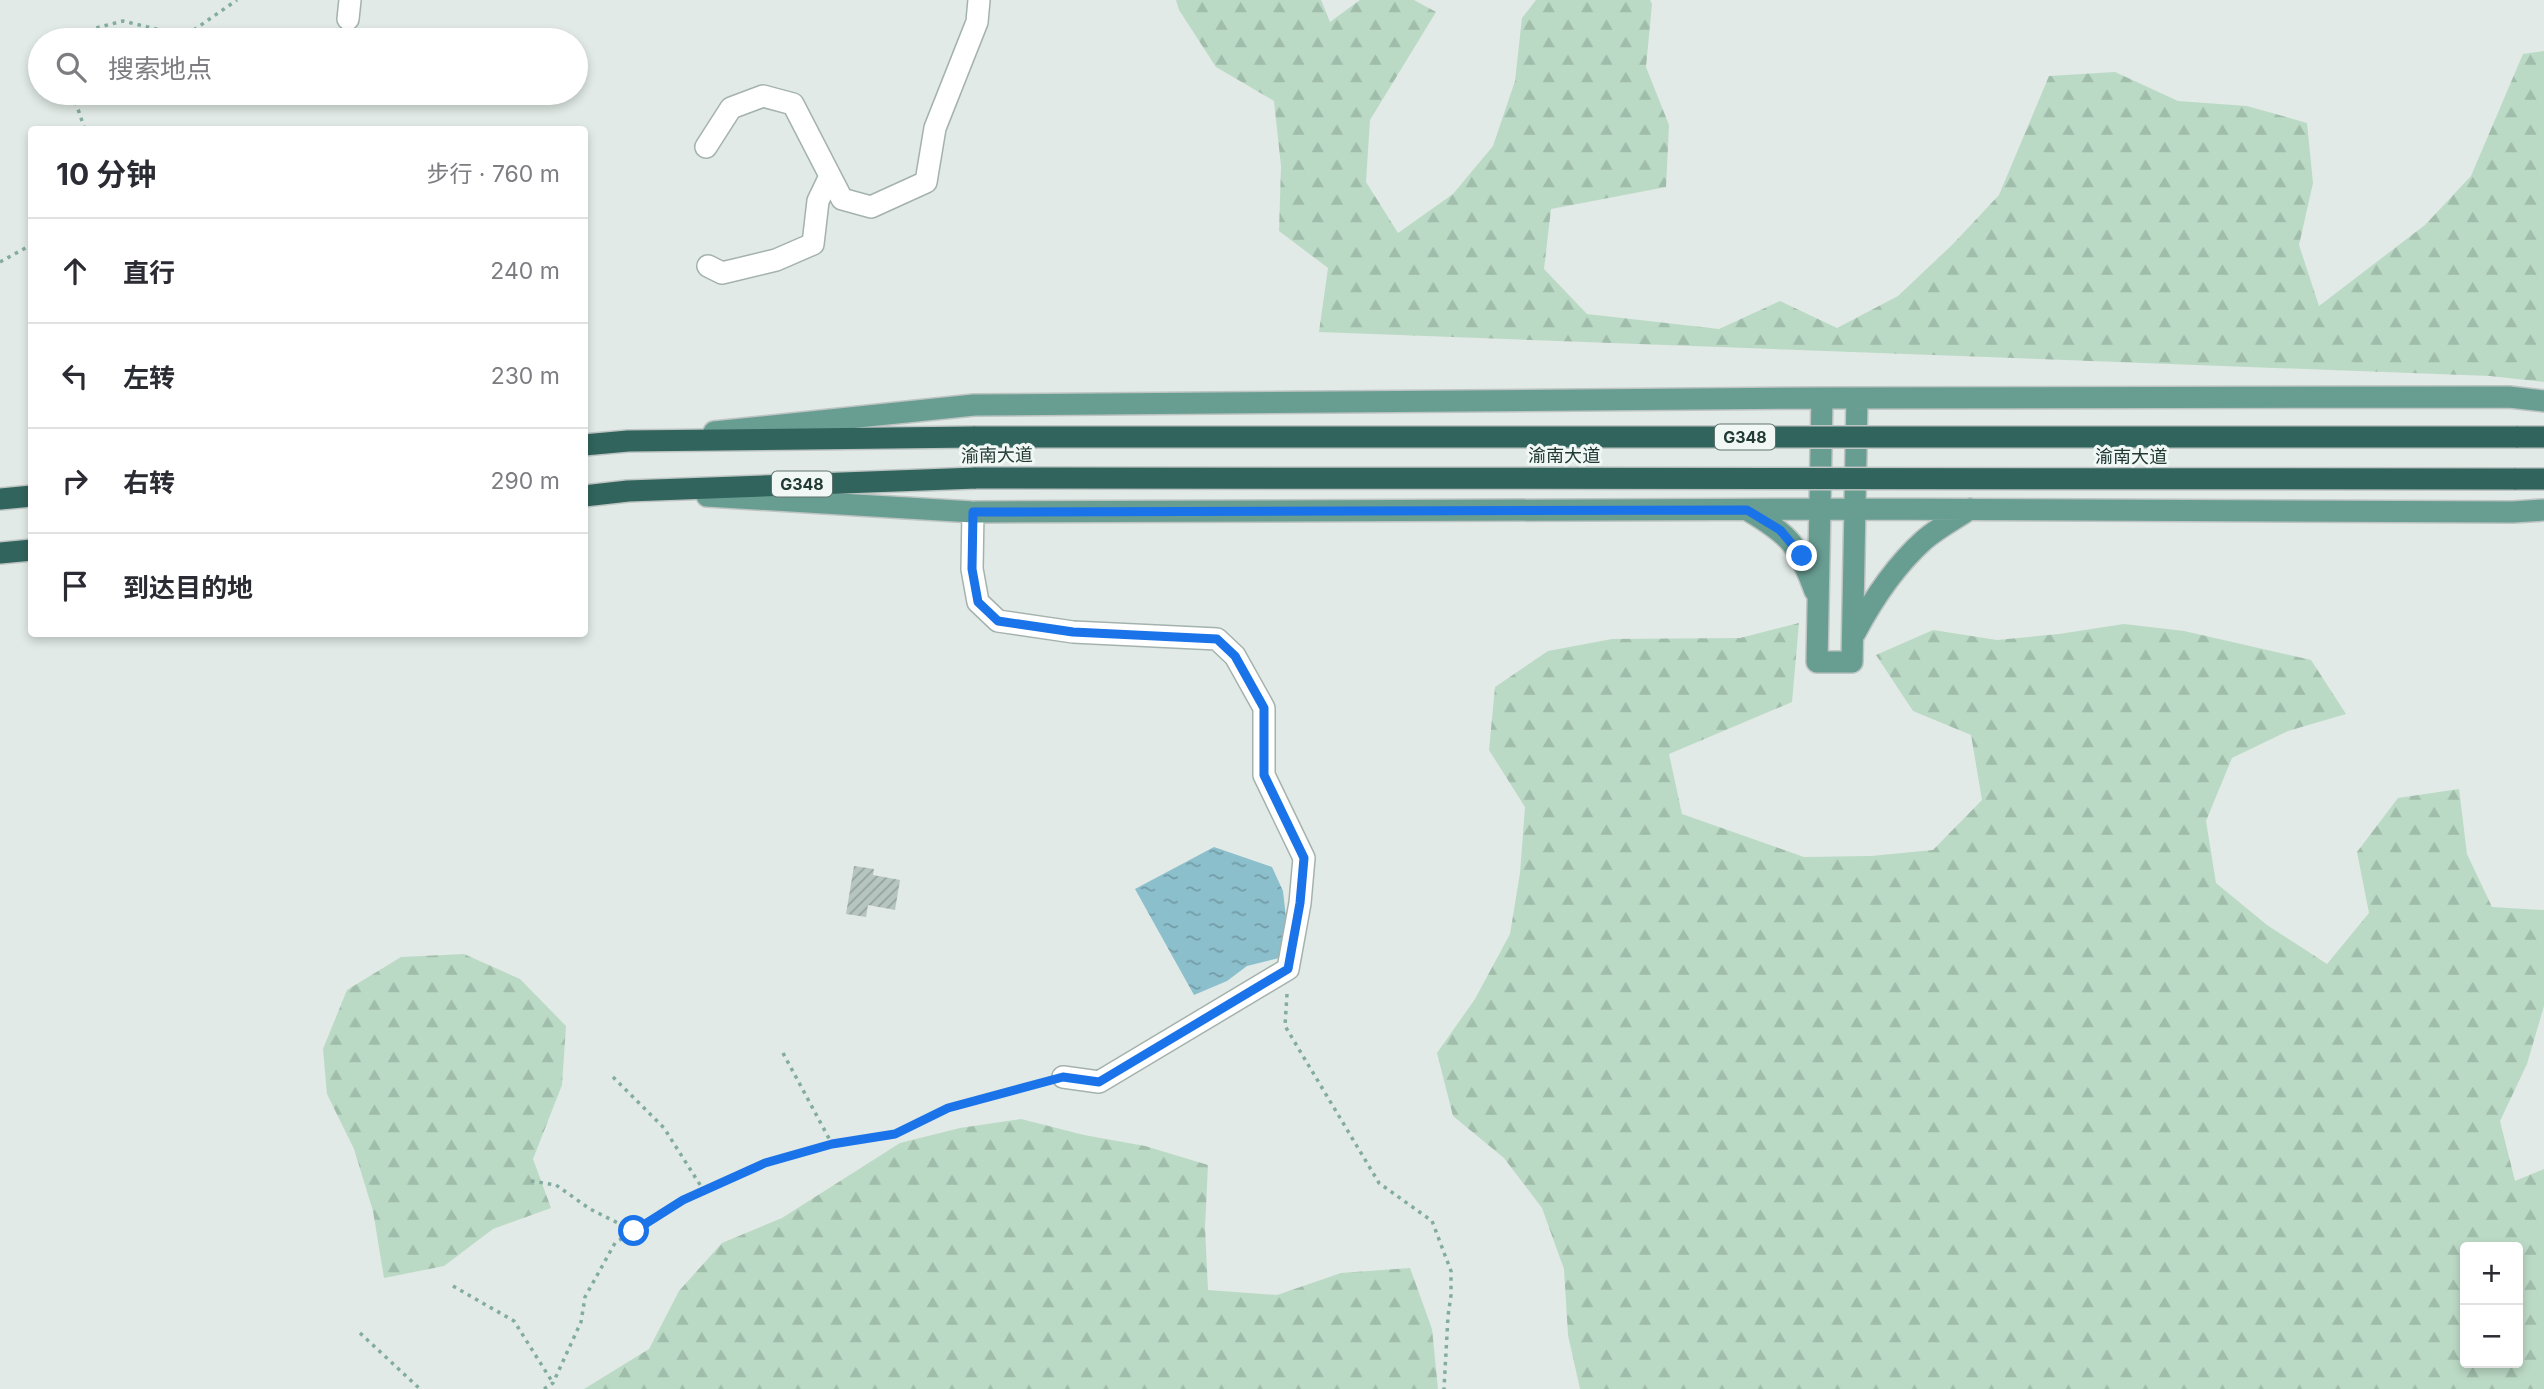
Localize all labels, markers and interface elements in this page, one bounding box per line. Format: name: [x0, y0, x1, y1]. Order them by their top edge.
search box: [28, 28, 588, 105]
icon: search: [52, 48, 90, 86]
text: 搜索地点: [108, 53, 212, 84]
text: 10 分钟: [56, 156, 156, 192]
text: 步行 · 760 m: [426, 160, 560, 188]
icon: ahead: [56, 252, 94, 290]
text: 直行: [123, 257, 175, 288]
text: 240 m: [490, 257, 560, 285]
icon: left: [56, 357, 94, 395]
text: 左转: [123, 362, 175, 393]
text: 230 m: [491, 362, 560, 390]
road number: G348: [1715, 424, 1775, 450]
street label: 渝南大道: [961, 444, 1033, 466]
street label: 渝南大道: [1528, 445, 1600, 466]
street label: 渝南大道: [2095, 446, 2167, 467]
icon: right: [56, 462, 94, 500]
text: 右转: [123, 467, 175, 498]
text: 290 m: [491, 467, 560, 495]
road number: G348: [772, 471, 832, 496]
route end: [1786, 540, 1817, 571]
icon: arrive: [56, 567, 94, 605]
text: 到达目的地: [123, 572, 253, 603]
route start: [618, 1215, 649, 1246]
map controls: [2460, 1242, 2523, 1368]
button: +: [2460, 1242, 2523, 1305]
button: −: [2460, 1305, 2523, 1368]

